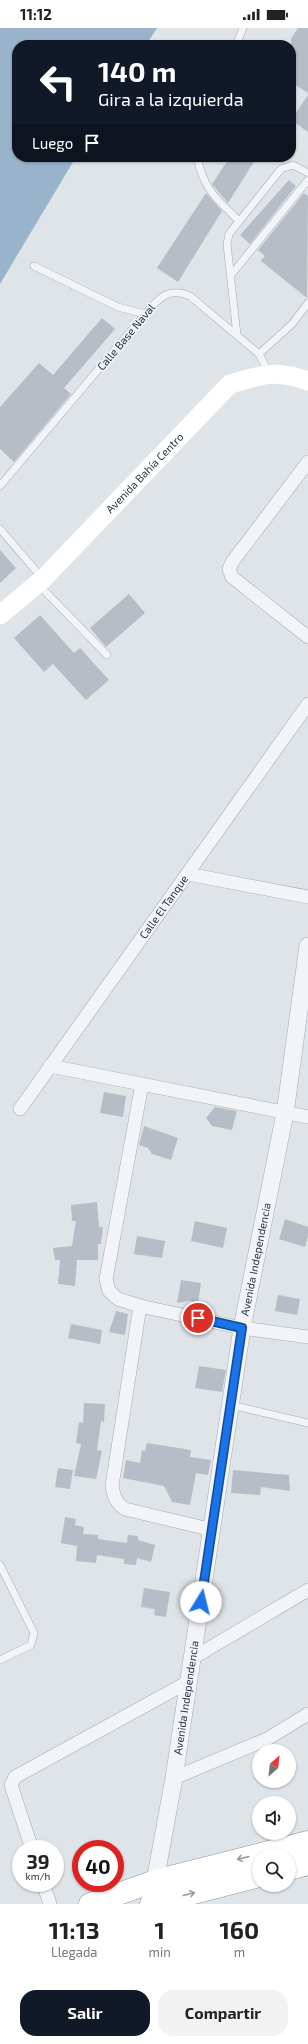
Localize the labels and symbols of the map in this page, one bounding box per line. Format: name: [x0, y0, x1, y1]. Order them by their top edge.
street label: Calle Base Naval: [94, 300, 158, 373]
street label: Avenida Bahía Centro: [103, 430, 186, 515]
street label: Calle El Tanque: [136, 872, 190, 941]
street label: Avenida Independencia: [238, 1201, 273, 1317]
pin: [181, 1301, 215, 1335]
position arrow: [180, 1581, 222, 1623]
street label: Avenida Independencia: [171, 1640, 201, 1756]
north arrow: [252, 1744, 296, 1788]
speed limit sign: 40: [72, 1840, 124, 1892]
one-way arrow: [237, 1855, 250, 1863]
one-way arrow: [182, 1890, 195, 1898]

